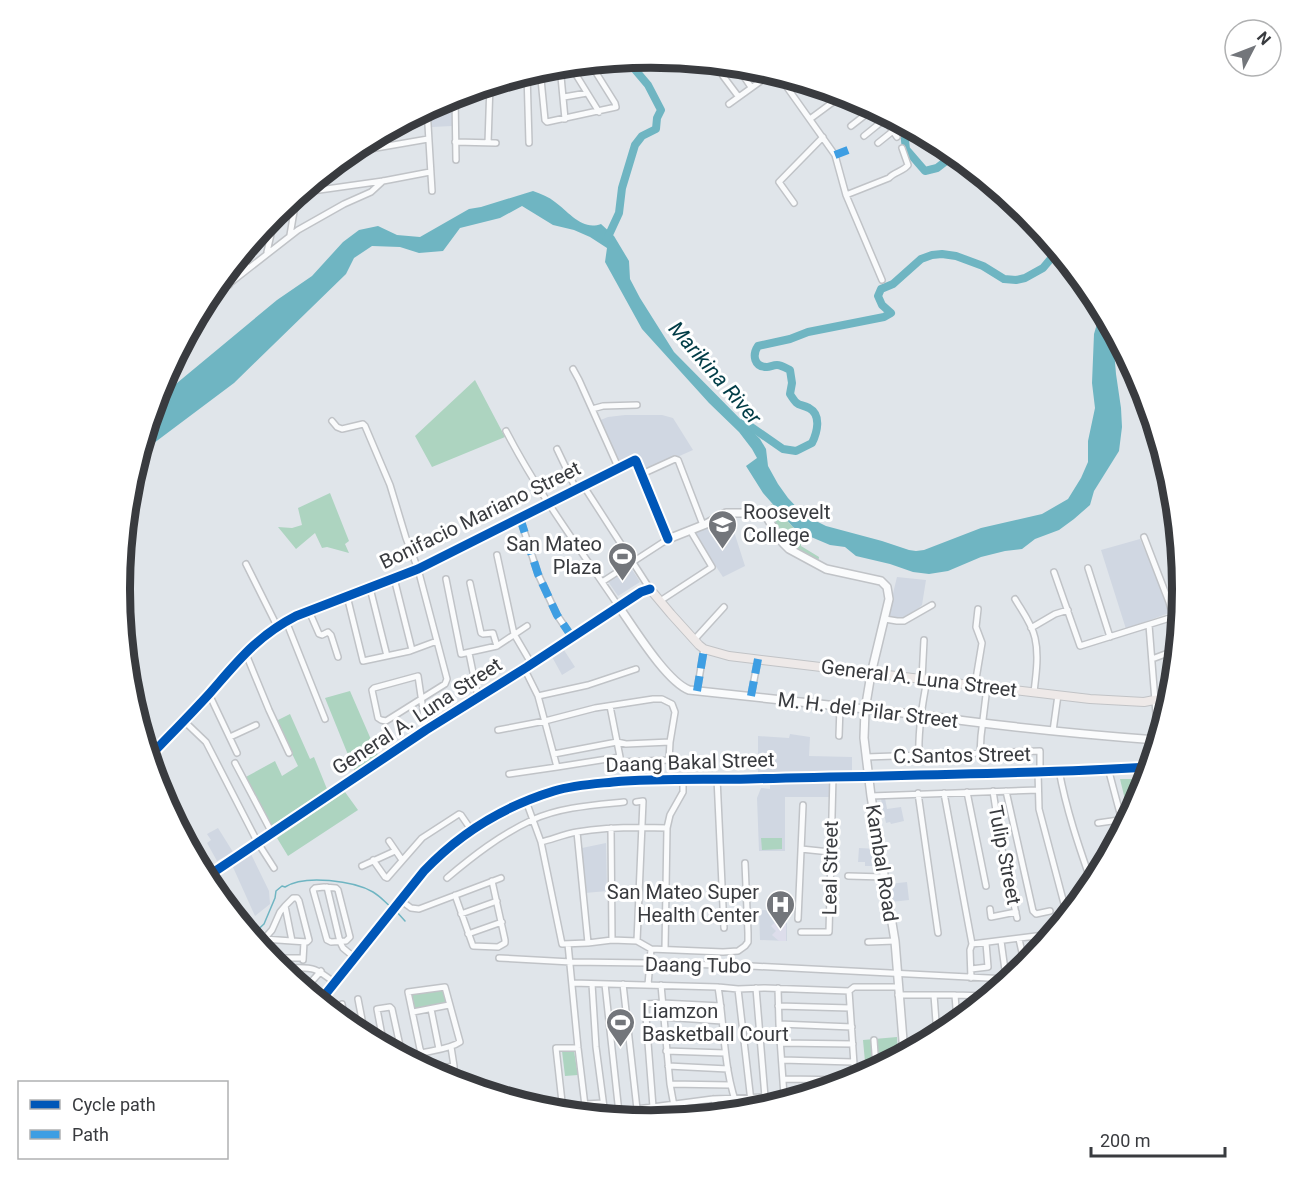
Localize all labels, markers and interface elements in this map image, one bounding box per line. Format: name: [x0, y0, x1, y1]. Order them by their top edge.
north arrow: [1223, 18, 1283, 78]
text: N: [1253, 28, 1275, 49]
water label: Marikina River: [664, 317, 767, 430]
street label: Bonifacio Mariano Street: [376, 456, 584, 574]
place label: Roosevelt College: [743, 500, 831, 547]
school or university icon: Roosevelt College: [706, 508, 738, 550]
place label: San Mateo Plaza: [506, 532, 602, 579]
sports icon: San Mateo Plaza: [607, 540, 639, 582]
street label: General A. Luna Street: [328, 652, 506, 780]
street label: General A. Luna Street: [820, 654, 1018, 702]
street label: M. H. del Pilar Street: [776, 687, 960, 733]
street label: C.Santos Street: [893, 742, 1031, 768]
street label: Daang Bakal Street: [605, 747, 775, 777]
street label: Kambal Road: [861, 802, 903, 924]
street label: Tulip Street: [984, 803, 1026, 907]
street label: Leal Street: [817, 820, 843, 916]
place label: San Mateo Super Health Center: [607, 880, 759, 927]
hospital icon: San Mateo Super Health Center: [764, 888, 796, 930]
street label: Daang Tubo: [645, 952, 751, 978]
place label: Liamzon Basketball Court: [642, 999, 789, 1046]
sports icon: Liamzon Basketball Court: [605, 1006, 637, 1048]
legend: [18, 1081, 228, 1159]
text: Cycle path: [72, 1094, 156, 1115]
scale bar: [1091, 1120, 1224, 1158]
text: Path: [72, 1124, 109, 1145]
text: 200 m: [1100, 1130, 1151, 1151]

